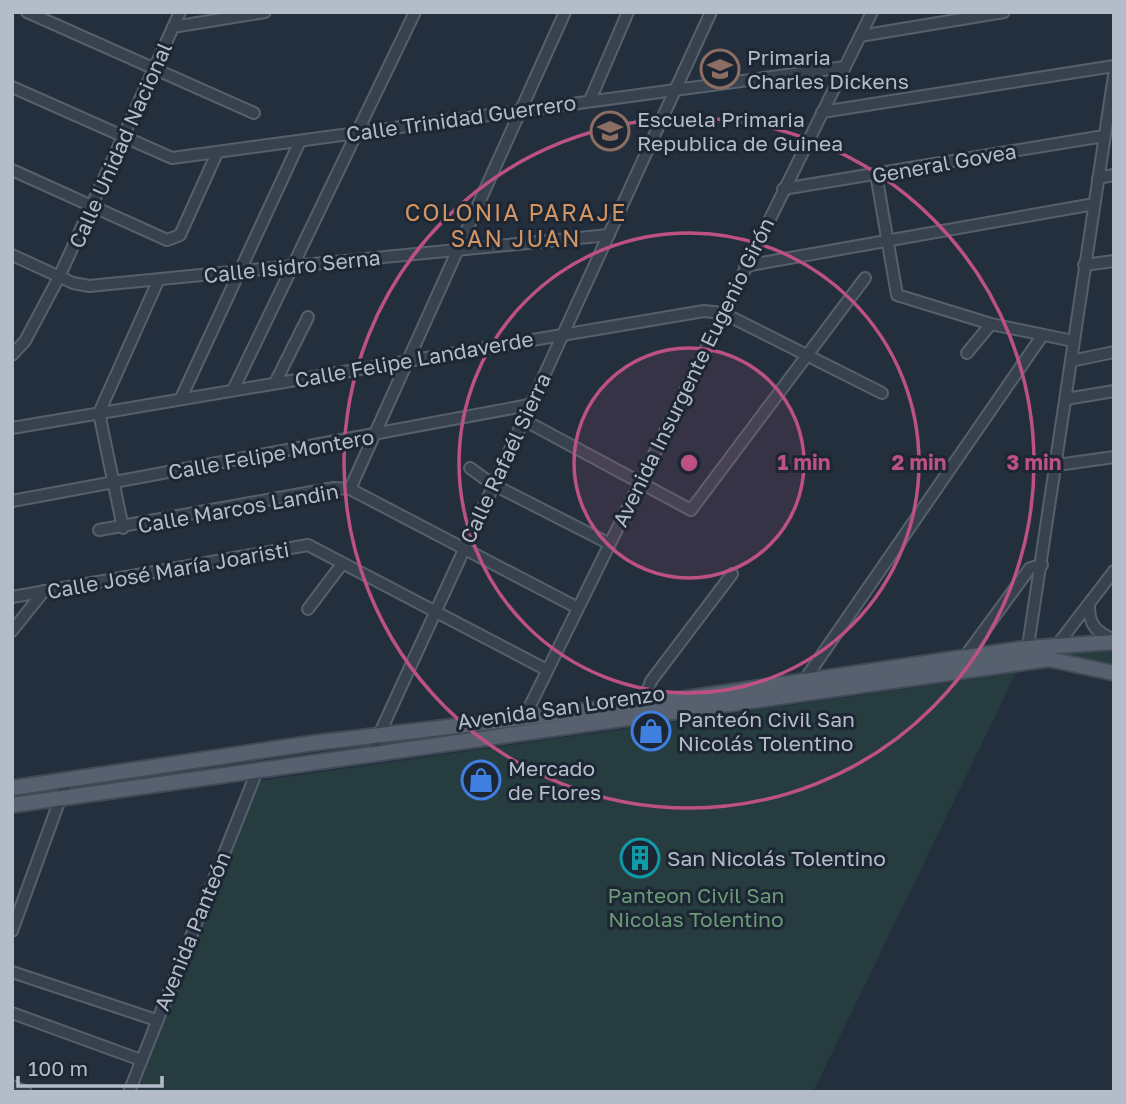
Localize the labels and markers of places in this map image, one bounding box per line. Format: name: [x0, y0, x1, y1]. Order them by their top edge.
place label: Primaria Charles Dickens: [747, 44, 909, 94]
school or university icon: Primaria Charles Dickens: [699, 48, 741, 90]
place label: Escuela Primaria Republica de Guinea: [637, 106, 843, 156]
school or university icon: Escuela Primaria Republica de Guinea: [589, 110, 631, 152]
centre of rings: [677, 451, 701, 475]
place label: Panteón Civil San Nicolás Tolentino: [678, 706, 855, 756]
shop icon: Panteón Civil San Nicolás Tolentino: [630, 710, 672, 752]
place label: Mercado de Flores: [508, 755, 601, 805]
shop icon: Mercado de Flores: [460, 759, 502, 801]
building icon: San Nicolás Tolentino: [619, 837, 661, 879]
place label: San Nicolás Tolentino: [667, 845, 886, 871]

